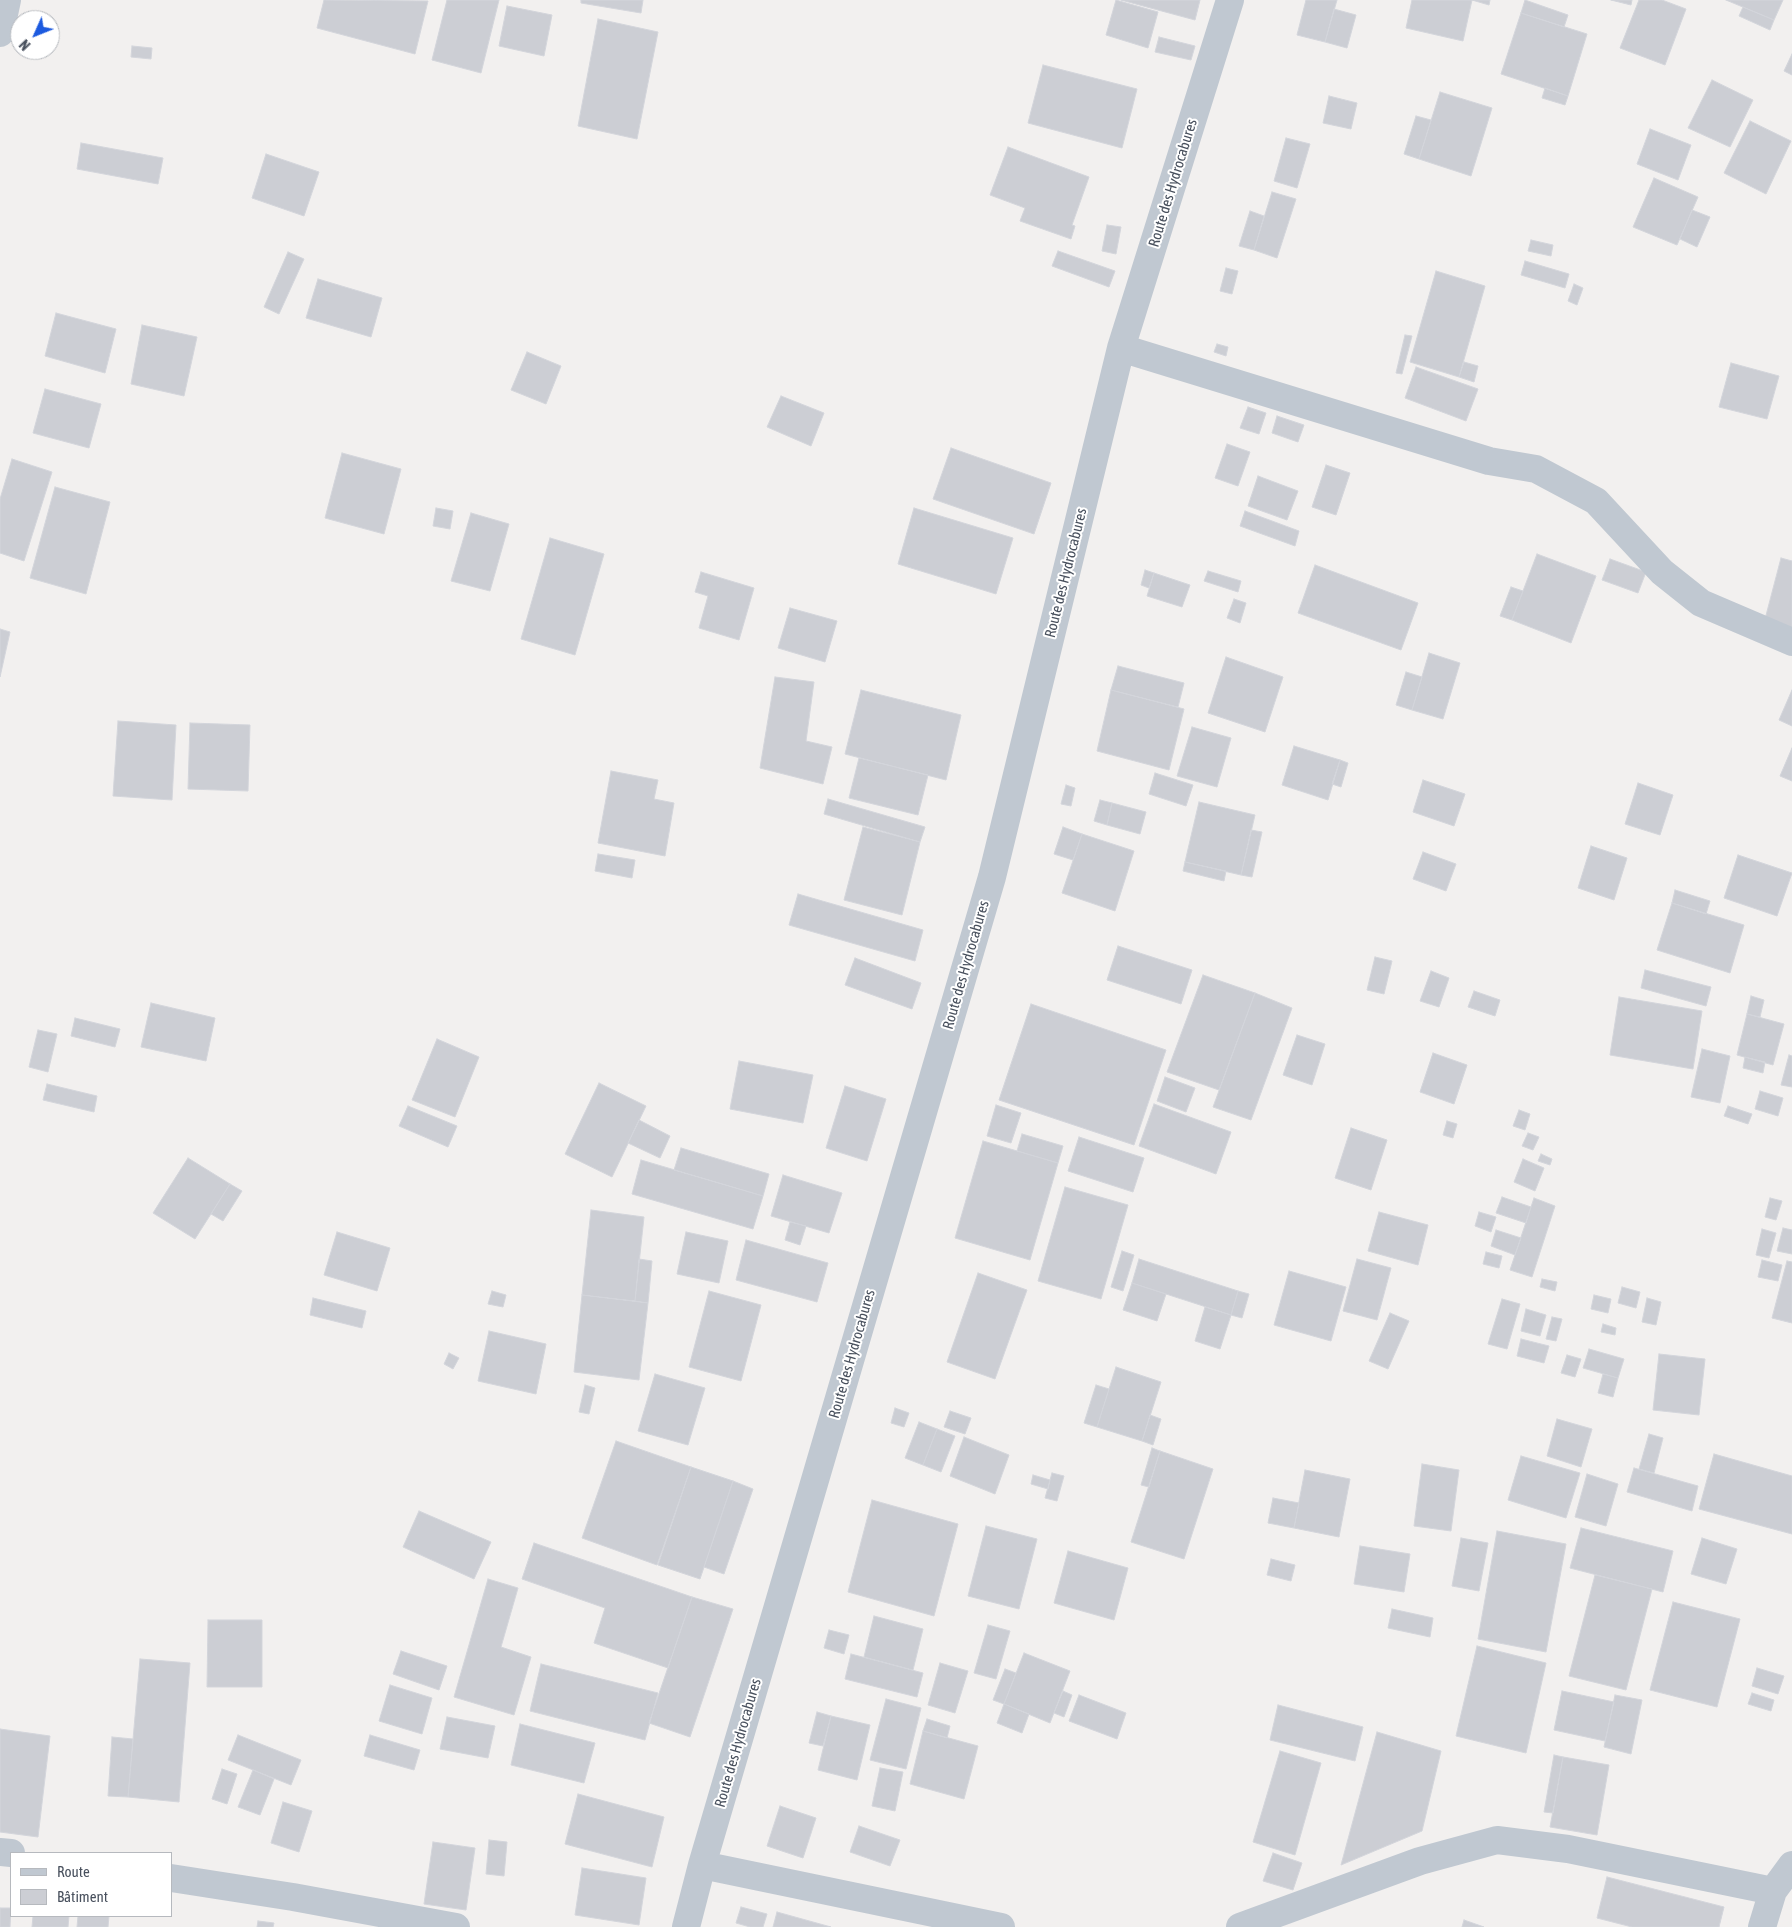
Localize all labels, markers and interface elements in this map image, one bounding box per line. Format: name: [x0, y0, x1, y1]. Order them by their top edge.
north arrow: [10, 10, 60, 60]
text: N: [16, 36, 34, 53]
street label: Route des Hydrocabures: [1145, 117, 1201, 249]
street label: Route des Hydrocabures: [1041, 506, 1091, 640]
street label: Route des Hydrocabures: [939, 899, 993, 1031]
street label: Route des Hydrocabures: [825, 1288, 879, 1420]
street label: Route des Hydrocabures: [711, 1677, 765, 1809]
legend: [10, 1852, 172, 1917]
text: Route: [57, 1863, 90, 1880]
text: Bâtiment: [57, 1888, 108, 1905]

